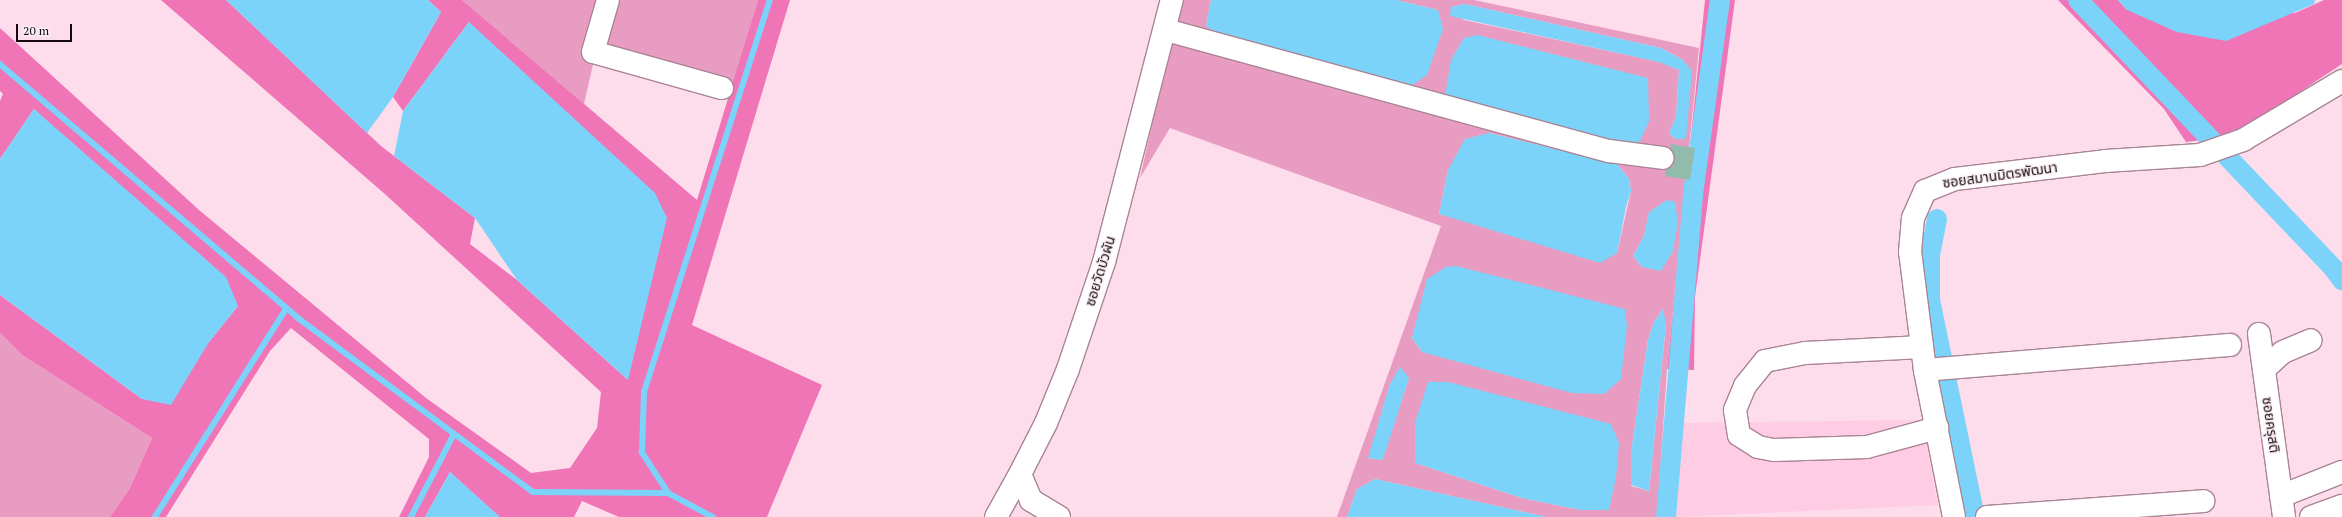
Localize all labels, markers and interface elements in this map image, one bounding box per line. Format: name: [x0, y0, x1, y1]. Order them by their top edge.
scale bar: [18, 16, 74, 42]
text: 20 m: [23, 23, 49, 38]
street label: ซอยสมานมิตรพัฒนา: [1941, 159, 2059, 191]
street label: ซอยวัดบัวผัน: [1081, 234, 1119, 308]
street label: ซอยครุสติ: [2259, 396, 2283, 454]

